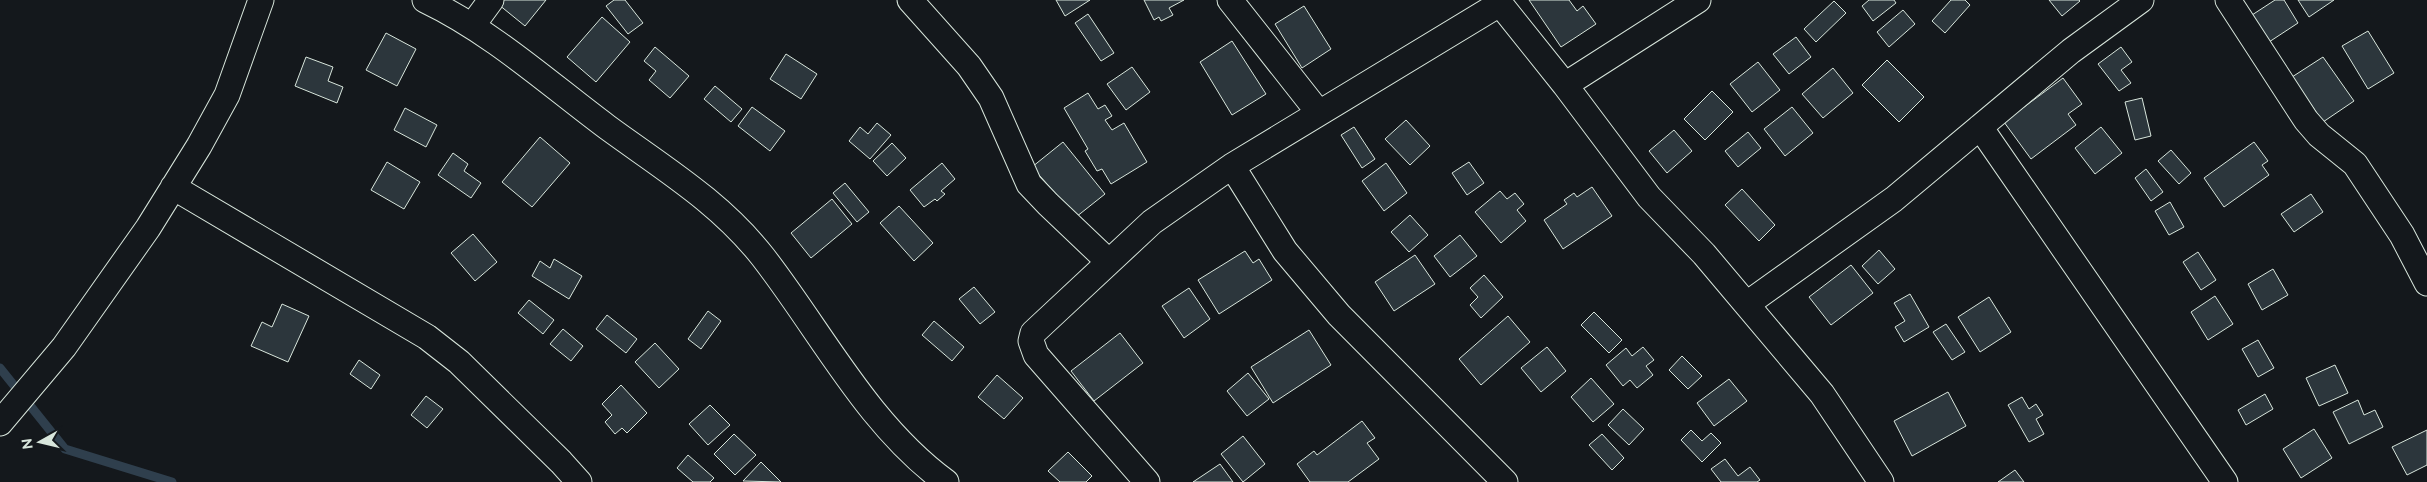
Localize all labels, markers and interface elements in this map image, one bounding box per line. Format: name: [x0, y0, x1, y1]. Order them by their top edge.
north arrow: [15, 417, 65, 467]
text: N: [18, 437, 36, 450]

